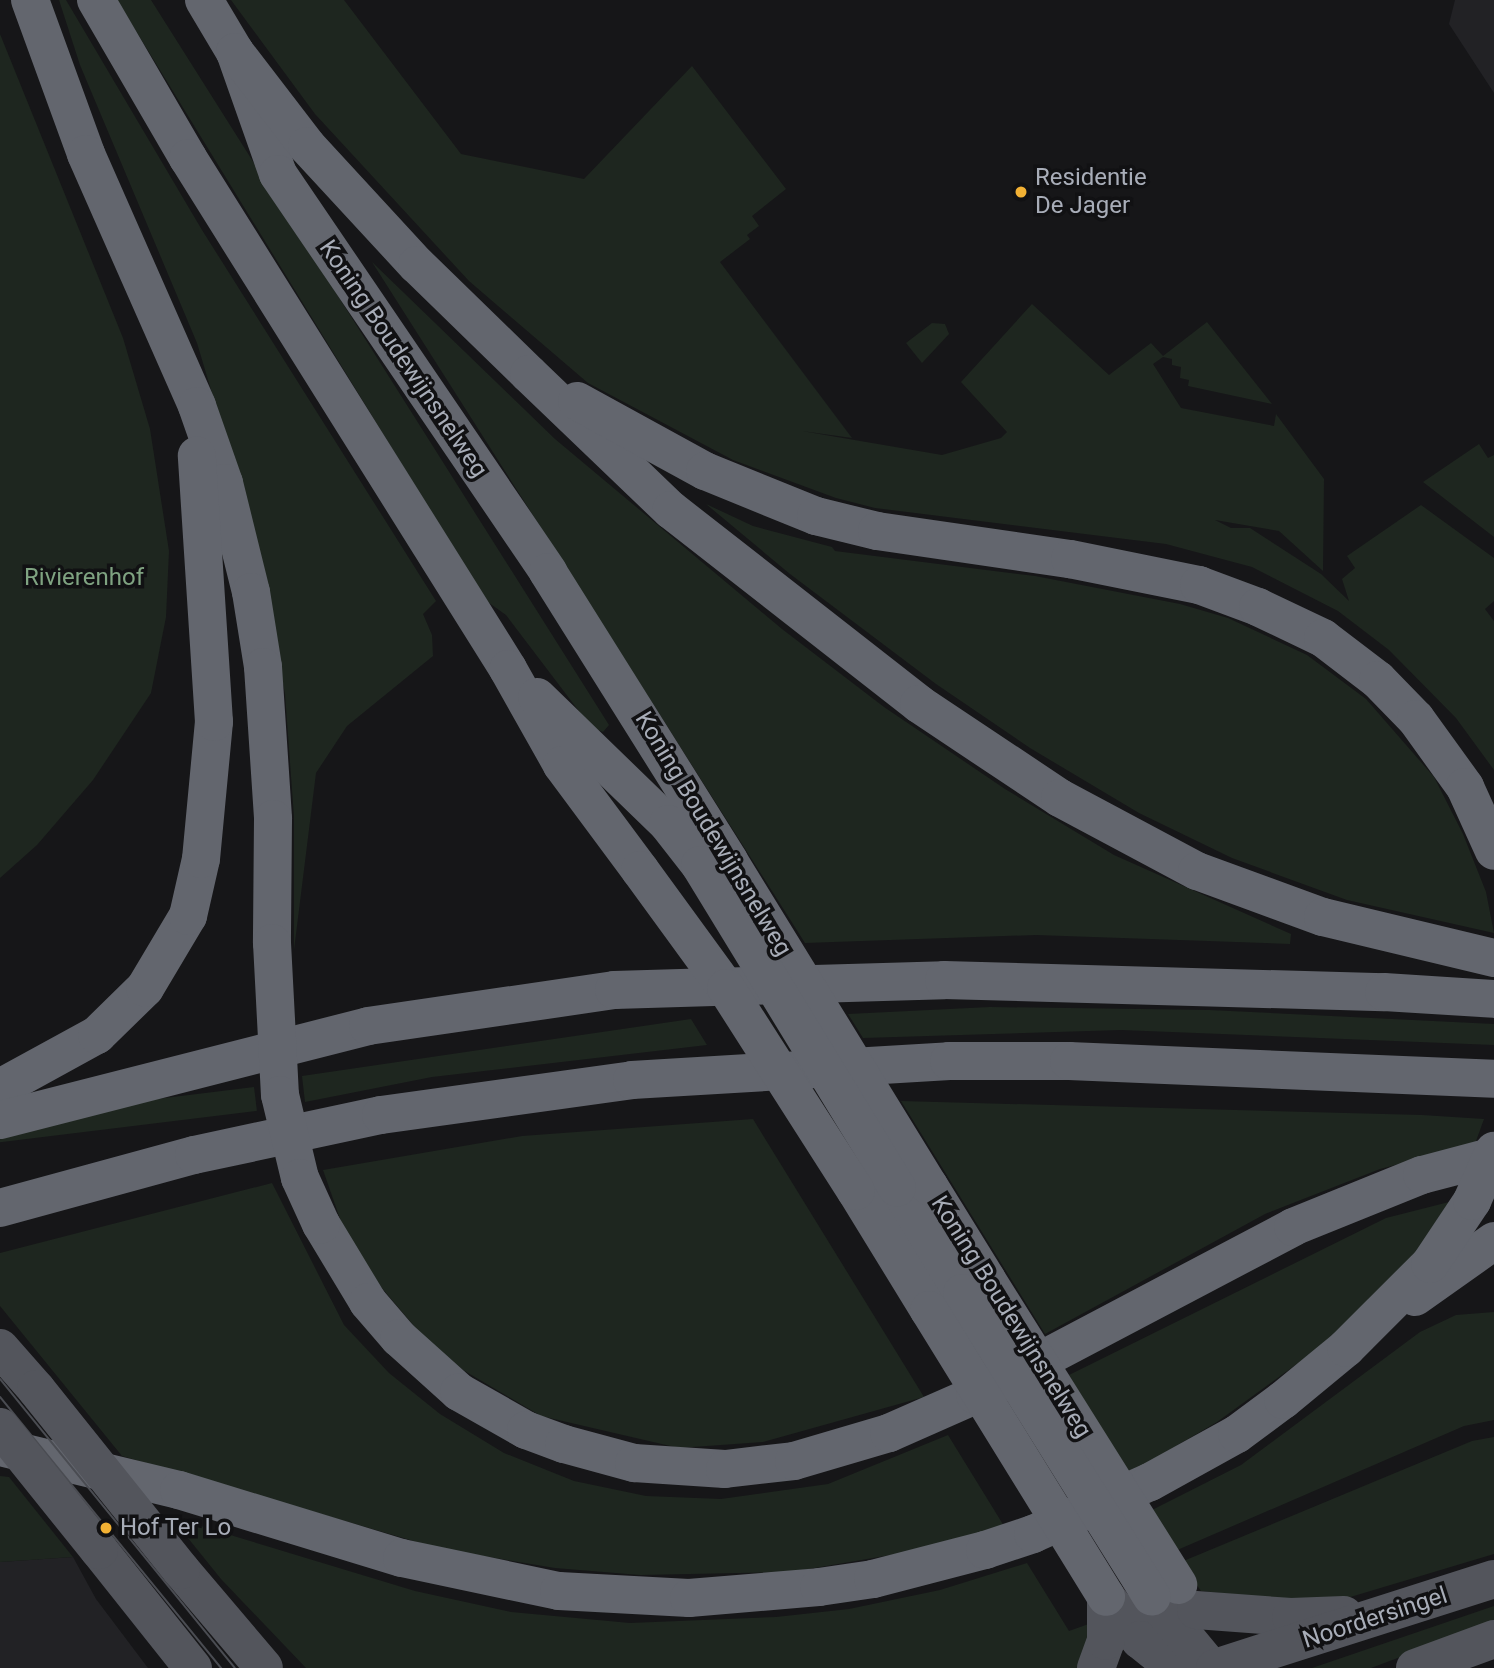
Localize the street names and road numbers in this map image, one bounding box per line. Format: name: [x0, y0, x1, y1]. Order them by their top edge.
street label: Koning Boudewijnsnelweg: [313, 235, 493, 483]
street label: Koning Boudewijnsnelweg: [629, 707, 797, 961]
street label: Koning Boudewijnsnelweg: [925, 1191, 1097, 1443]
street label: Noordersingel: [1299, 1581, 1451, 1655]

